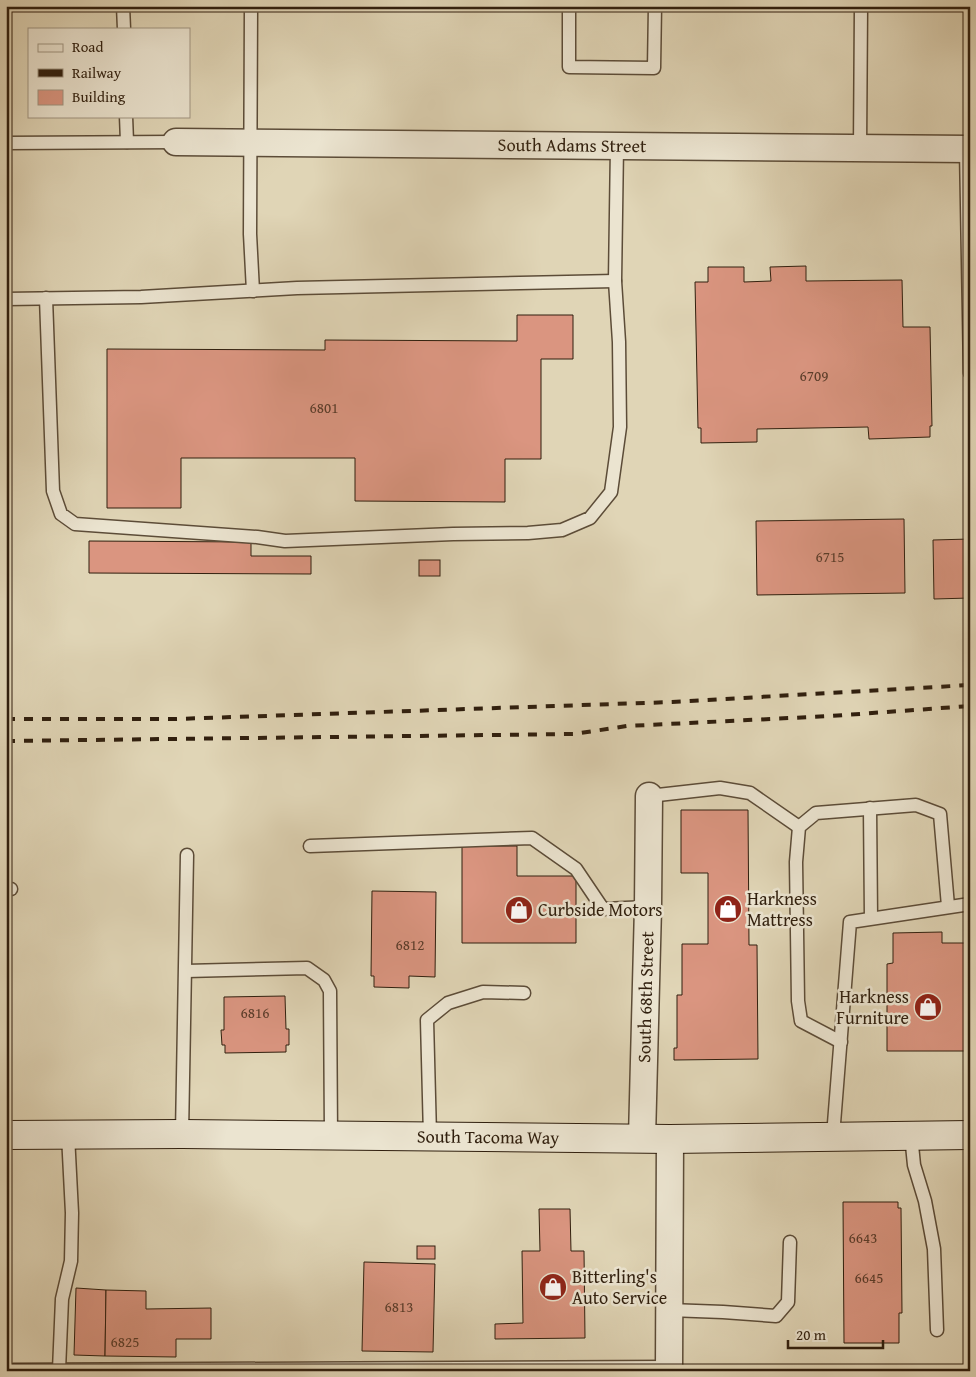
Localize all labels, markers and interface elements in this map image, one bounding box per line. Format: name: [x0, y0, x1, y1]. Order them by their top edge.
legend: [28, 28, 190, 118]
text: Road: [72, 36, 103, 57]
text: Railway: [72, 62, 122, 83]
text: Building: [72, 86, 126, 107]
street label: South Adams Street: [498, 131, 647, 159]
house number: 6709: [800, 365, 828, 386]
house number: 6801: [310, 397, 338, 418]
house number: 6715: [816, 546, 844, 567]
place label: Harkness Mattress: [747, 885, 817, 933]
shop icon: Harkness Mattress: [713, 894, 743, 924]
shop icon: Curbside Motors: [504, 895, 534, 925]
place label: Curbside Motors: [538, 896, 663, 923]
street label: South 68th Street: [630, 930, 660, 1063]
house number: 6812: [396, 934, 424, 955]
place label: Harkness Furniture: [836, 983, 909, 1031]
shop icon: Harkness Furniture: [913, 992, 943, 1022]
house number: 6816: [241, 1002, 269, 1023]
street label: South Tacoma Way: [417, 1122, 559, 1151]
house number: 6643: [849, 1227, 877, 1248]
place label: Bitterling's Auto Service: [572, 1263, 667, 1311]
house number: 6645: [855, 1267, 883, 1288]
shop icon: Bitterling's Auto Service: [538, 1272, 568, 1302]
house number: 6813: [385, 1296, 413, 1317]
scale bar: [788, 1317, 884, 1349]
text: 20 m: [796, 1324, 827, 1345]
house number: 6825: [111, 1331, 139, 1352]

